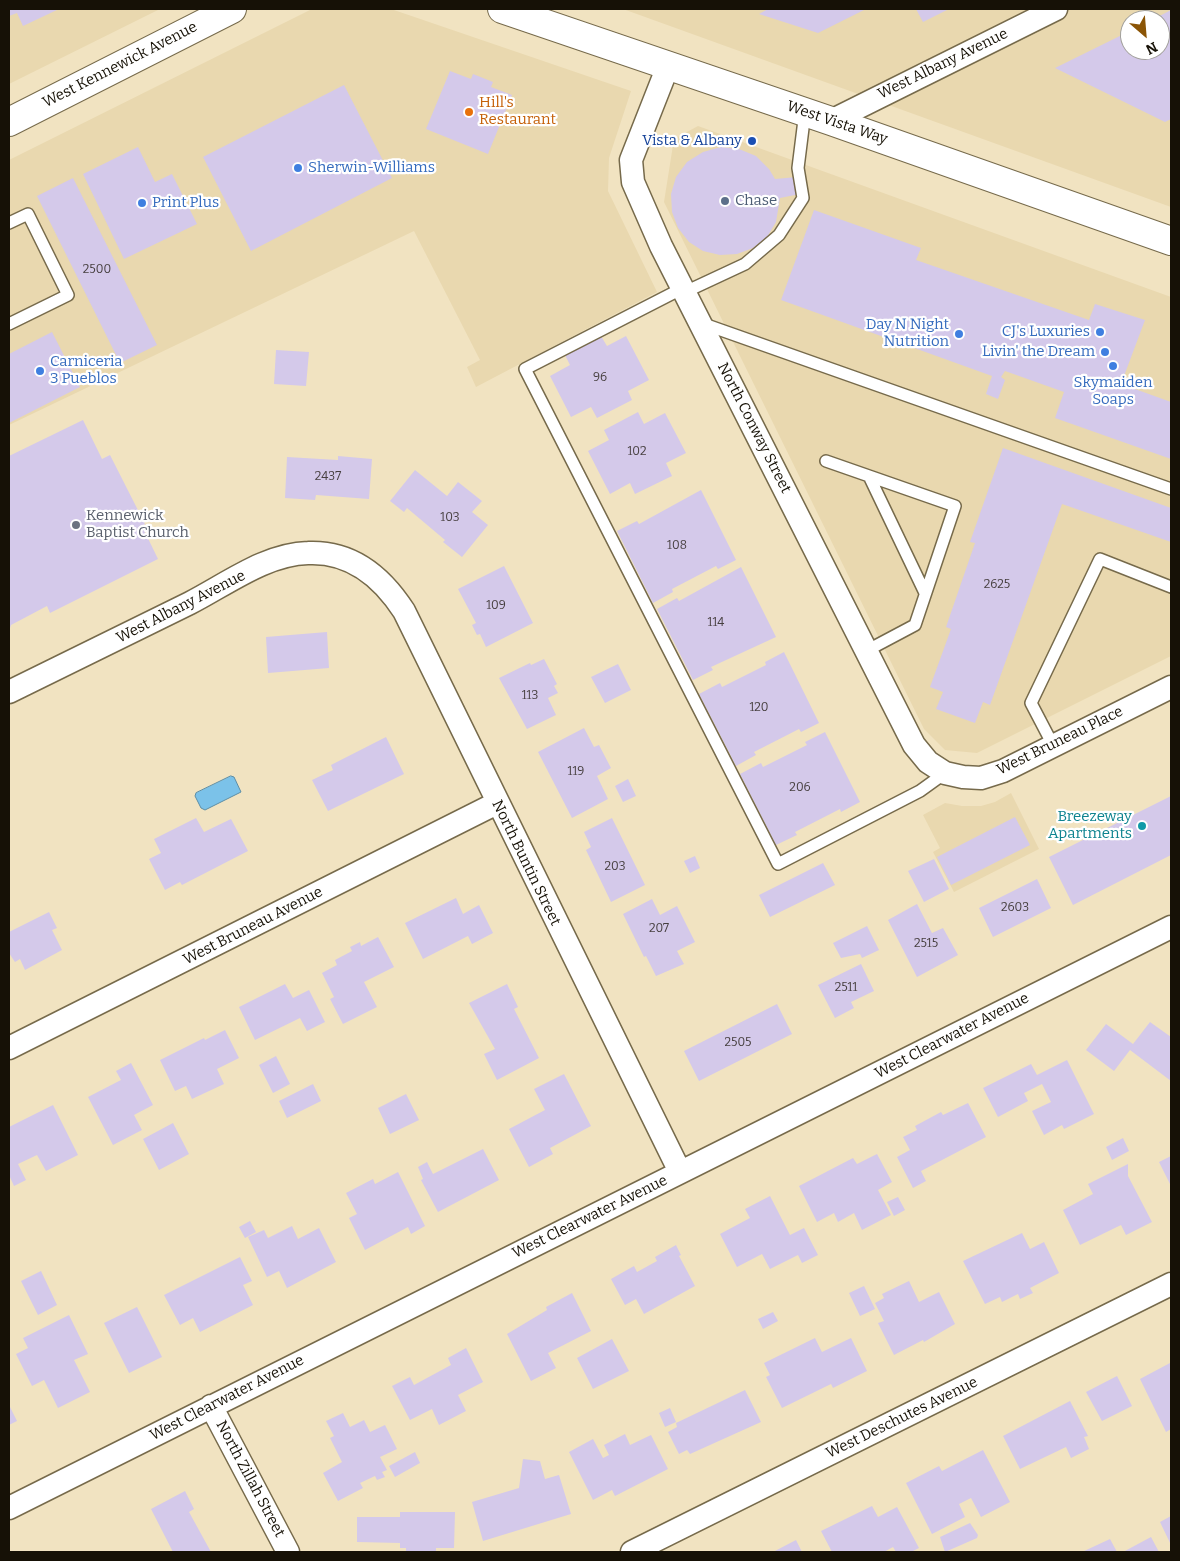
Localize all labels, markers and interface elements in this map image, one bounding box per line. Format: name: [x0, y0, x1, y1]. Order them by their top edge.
north arrow: [1120, 10, 1170, 60]
street label: West Kennewick Avenue: [40, 18, 200, 112]
street label: West Albany Avenue: [875, 25, 1011, 103]
text: N: [1143, 38, 1160, 58]
place label: Hill's Restaurant: [479, 94, 556, 129]
street label: West Vista Way: [784, 97, 890, 149]
marker: Hill's Restaurant: [463, 106, 475, 118]
place label: Vista & Albany: [642, 132, 742, 150]
marker: Vista & Albany: [746, 135, 758, 147]
place label: Sherwin-Williams: [308, 159, 435, 177]
marker: Sherwin-Williams: [292, 162, 304, 174]
place label: Chase: [735, 192, 777, 210]
place label: Print Plus: [152, 194, 219, 212]
marker: Chase: [719, 195, 731, 207]
marker: Print Plus: [136, 197, 148, 209]
house number: 2500: [83, 263, 111, 277]
place label: Day N Night Nutrition: [866, 316, 949, 351]
place label: CJ's Luxuries: [1002, 323, 1090, 341]
marker: CJ's Luxuries: [1094, 326, 1106, 338]
marker: Day N Night Nutrition: [953, 328, 965, 340]
place label: Livin' the Dream: [982, 343, 1095, 361]
marker: Livin' the Dream: [1099, 346, 1111, 358]
place label: Carniceria 3 Pueblos: [50, 353, 122, 388]
street label: North Conway Street: [713, 360, 795, 496]
marker: Skymaiden Soaps: [1107, 360, 1119, 372]
marker: Carniceria 3 Pueblos: [34, 365, 46, 377]
house number: 96: [593, 371, 607, 385]
place label: Skymaiden Soaps: [1074, 374, 1152, 409]
house number: 102: [627, 445, 647, 459]
house number: 2437: [315, 470, 341, 484]
place label: Kennewick Baptist Church: [86, 507, 189, 542]
house number: 103: [440, 511, 460, 525]
marker: Kennewick Baptist Church: [70, 519, 82, 531]
house number: 108: [667, 539, 687, 553]
street label: West Albany Avenue: [113, 567, 249, 647]
house number: 2625: [984, 578, 1010, 592]
house number: 109: [486, 599, 506, 613]
house number: 114: [708, 616, 724, 630]
house number: 113: [522, 689, 538, 703]
house number: 120: [749, 701, 769, 715]
street label: West Bruneau Place: [994, 703, 1126, 779]
house number: 119: [568, 765, 584, 779]
house number: 206: [789, 781, 811, 795]
street label: North Buntin Street: [488, 797, 564, 929]
place label: Breezeway Apartments: [1048, 808, 1132, 843]
marker: Breezeway Apartments: [1136, 820, 1148, 832]
house number: 203: [604, 860, 626, 874]
street label: West Bruneau Avenue: [180, 883, 326, 969]
house number: 2603: [1001, 901, 1029, 915]
house number: 207: [649, 922, 669, 936]
house number: 2515: [914, 937, 938, 951]
house number: 2511: [835, 981, 857, 995]
street label: West Clearwater Avenue: [872, 989, 1032, 1083]
house number: 2505: [724, 1036, 752, 1050]
street label: West Clearwater Avenue: [509, 1172, 671, 1262]
street label: West Clearwater Avenue: [147, 1351, 307, 1445]
street label: West Deschutes Avenue: [823, 1373, 981, 1463]
street label: North Zillah Street: [212, 1418, 288, 1540]

